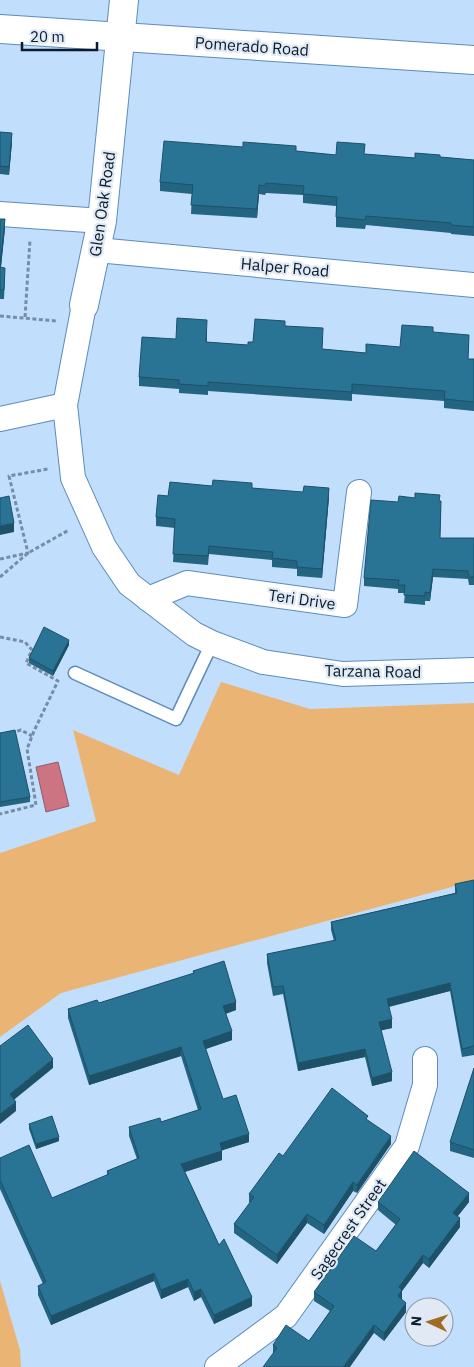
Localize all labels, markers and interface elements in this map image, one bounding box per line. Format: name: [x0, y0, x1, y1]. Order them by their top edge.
scale bar: [22, 20, 98, 52]
text: 20 m: [30, 27, 65, 46]
street label: Pomerado Road: [194, 32, 310, 60]
street label: Glen Oak Road: [85, 150, 119, 258]
street label: Halper Road: [240, 253, 330, 281]
street label: Teri Drive: [267, 584, 337, 614]
street label: Tarzana Road: [325, 660, 421, 682]
street label: Sagecrest Street: [306, 1175, 390, 1283]
north arrow: [404, 1297, 454, 1347]
text: N: [407, 1315, 425, 1327]

